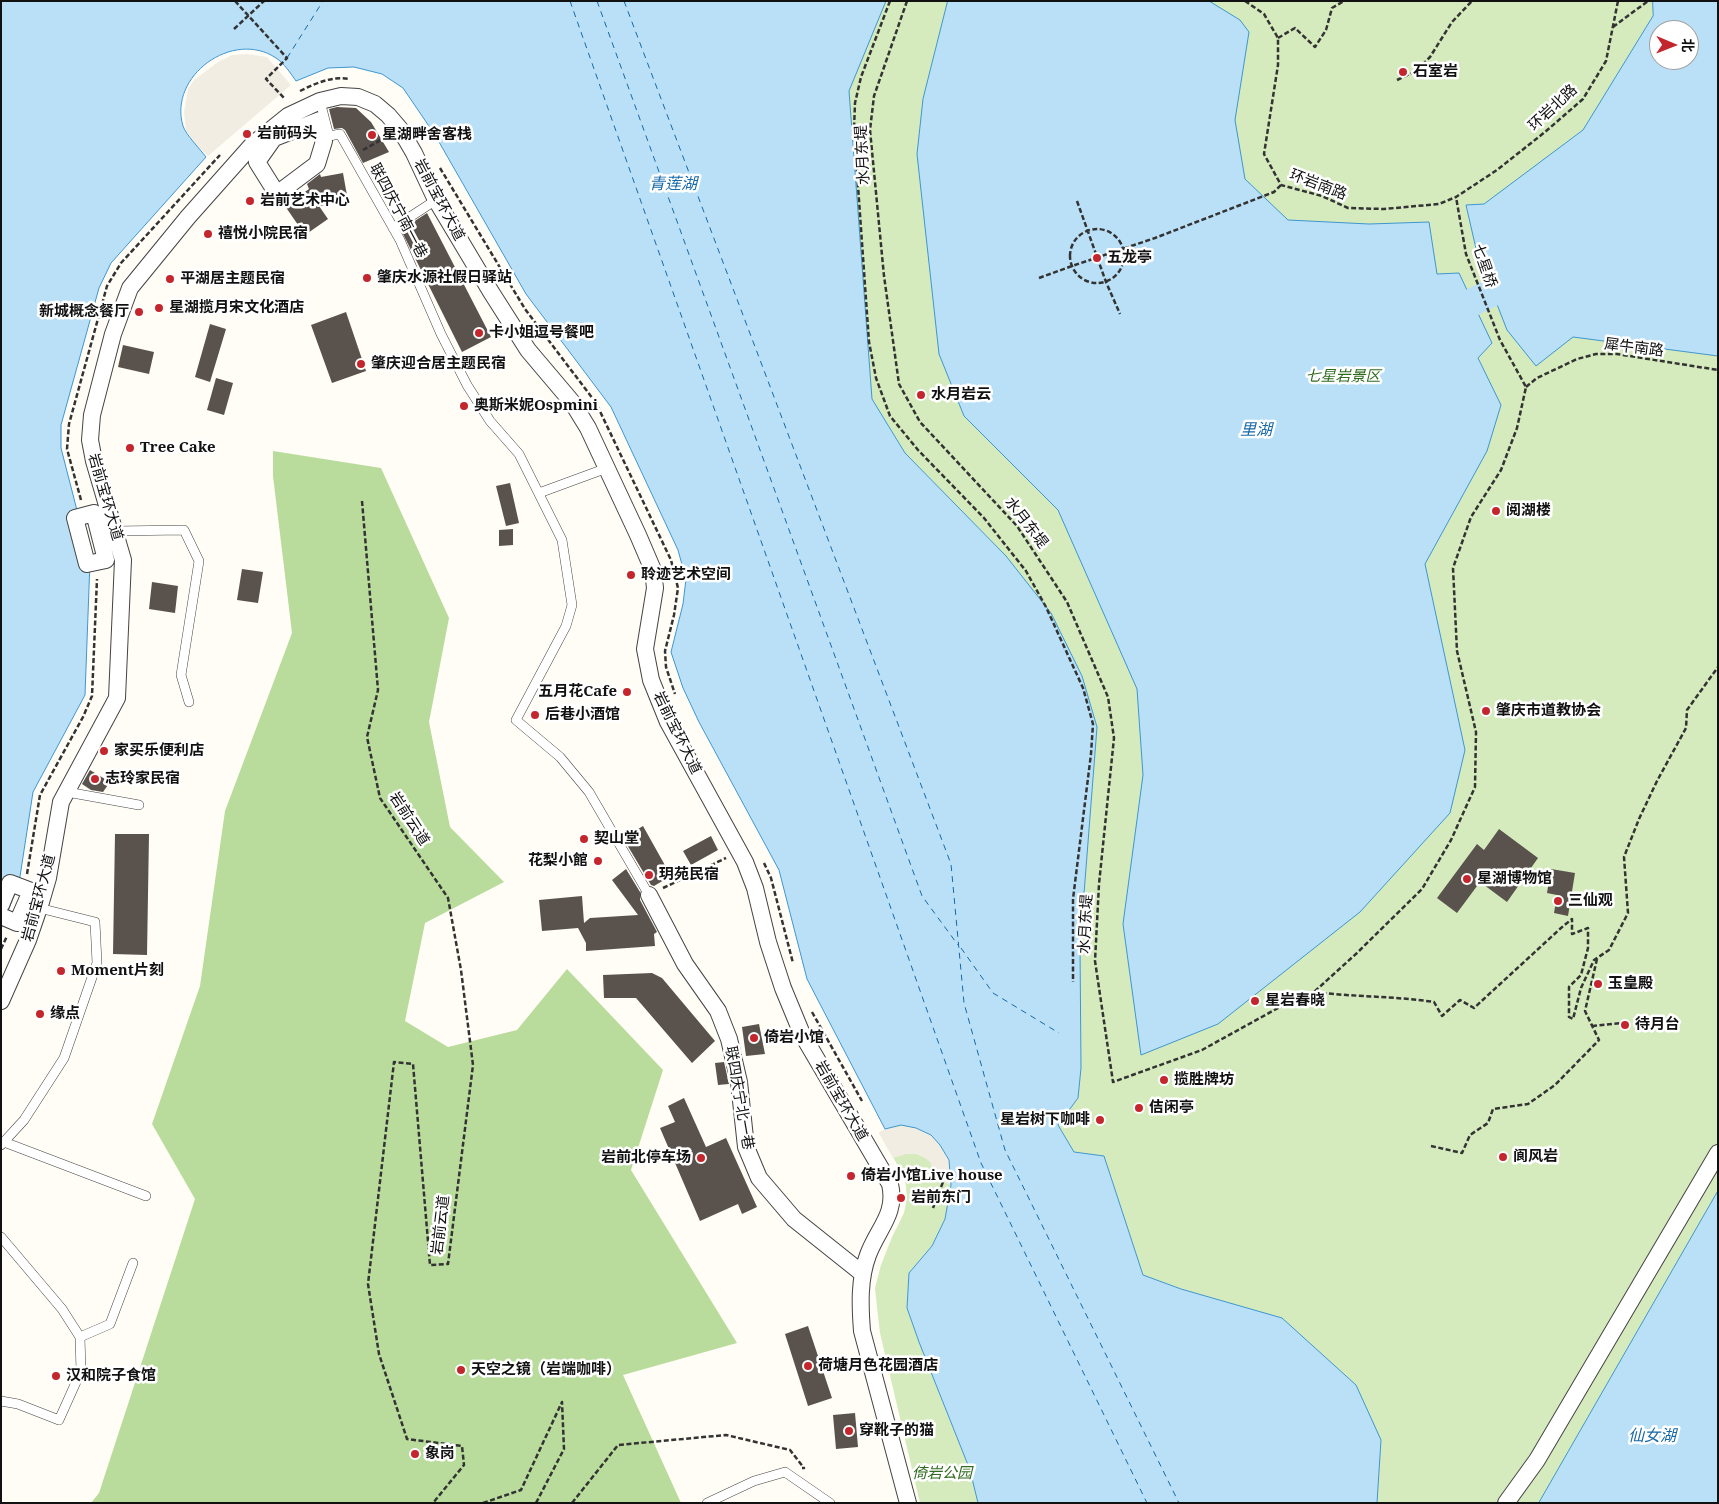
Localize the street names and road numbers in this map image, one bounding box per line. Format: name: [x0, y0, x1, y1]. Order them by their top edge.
street label: 环岩北路: [1525, 81, 1581, 135]
street label: 水月东堤: [852, 125, 874, 185]
street label: 岩前宝环大道: [410, 156, 468, 244]
street label: 联四庆宁南一巷: [365, 160, 431, 262]
street label: 环岩南路: [1287, 166, 1349, 204]
street label: 七星桥: [1468, 242, 1500, 290]
street label: 犀牛南路: [1603, 335, 1665, 361]
street label: 岩前宝环大道: [84, 451, 126, 543]
street label: 水月东堤: [1000, 494, 1052, 552]
street label: 岩前宝环大道: [649, 689, 705, 777]
street label: 岩前云道: [385, 789, 433, 849]
street label: 岩前宝环大道: [19, 852, 59, 944]
street label: 水月东堤: [1075, 894, 1097, 954]
street label: 联四庆宁北一巷: [721, 1045, 757, 1151]
street label: 岩前宝环大道: [811, 1058, 871, 1144]
street label: 岩前云道: [428, 1194, 454, 1256]

